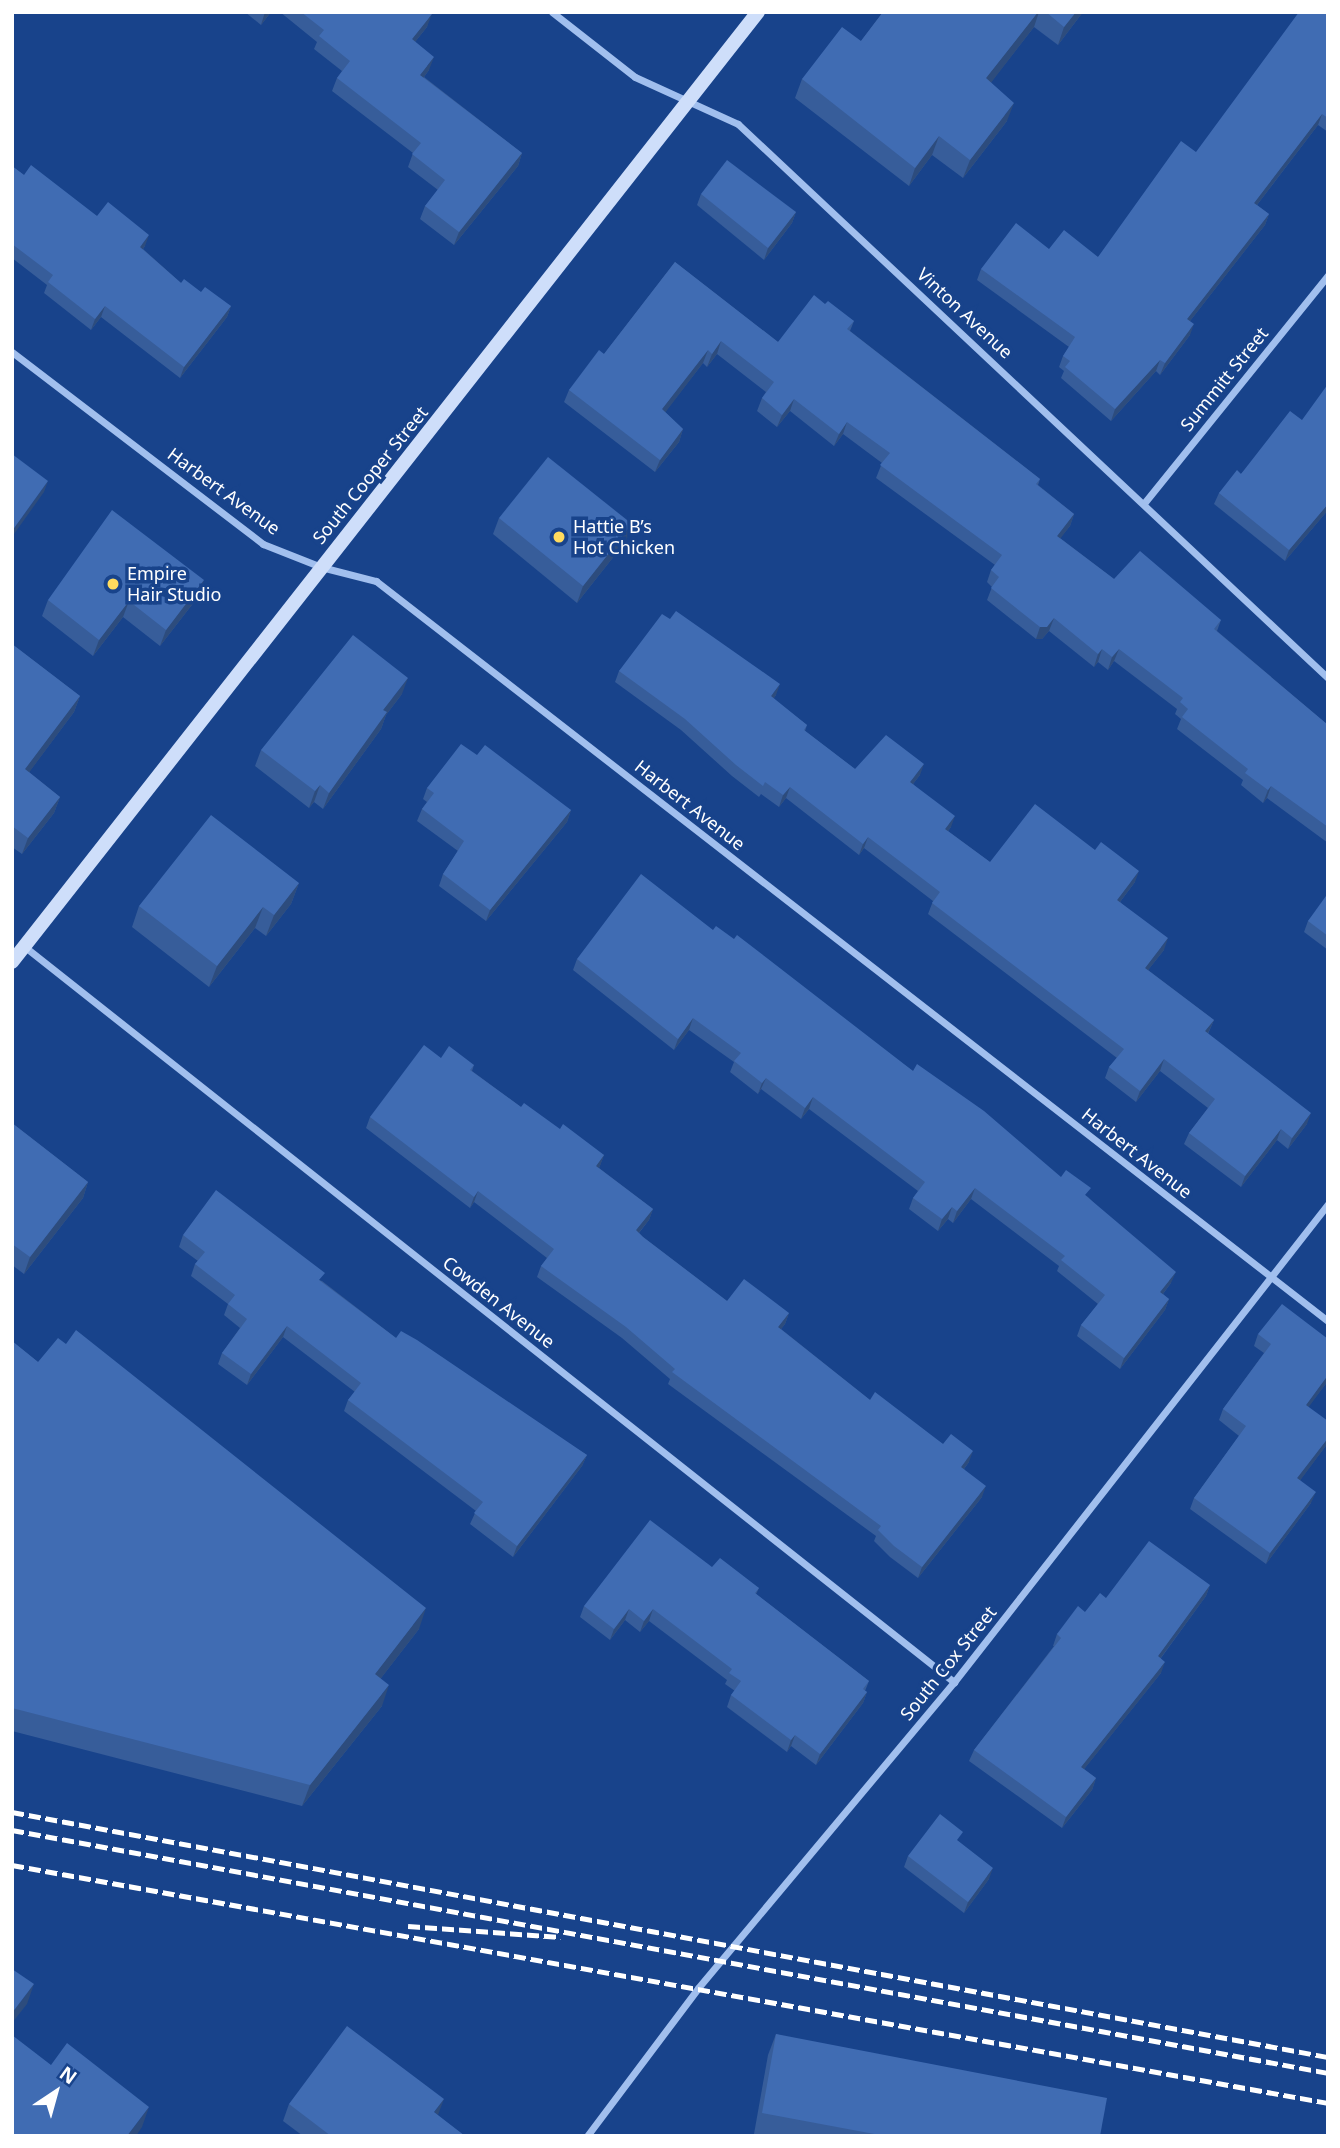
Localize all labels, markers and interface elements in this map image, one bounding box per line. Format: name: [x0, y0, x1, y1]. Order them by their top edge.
street label: Vinton Avenue: [913, 263, 1017, 363]
street label: Summitt Street: [1176, 323, 1272, 435]
street label: South Cooper Street: [308, 402, 432, 548]
street label: Harbert Avenue: [163, 443, 285, 539]
place label: Hattie B’s Hot Chicken: [573, 516, 675, 558]
marker: Hattie B’s Hot Chicken: [551, 529, 567, 545]
place label: Empire Hair Studio: [127, 563, 221, 606]
marker: Empire Hair Studio: [105, 576, 121, 592]
street label: Harbert Avenue: [631, 755, 749, 855]
street label: Harbert Avenue: [1078, 1103, 1196, 1203]
street label: Cowden Avenue: [439, 1252, 559, 1352]
street label: South Cox Street: [895, 1602, 1001, 1724]
north arrow: [21, 2057, 91, 2127]
text: N: [54, 2060, 82, 2090]

